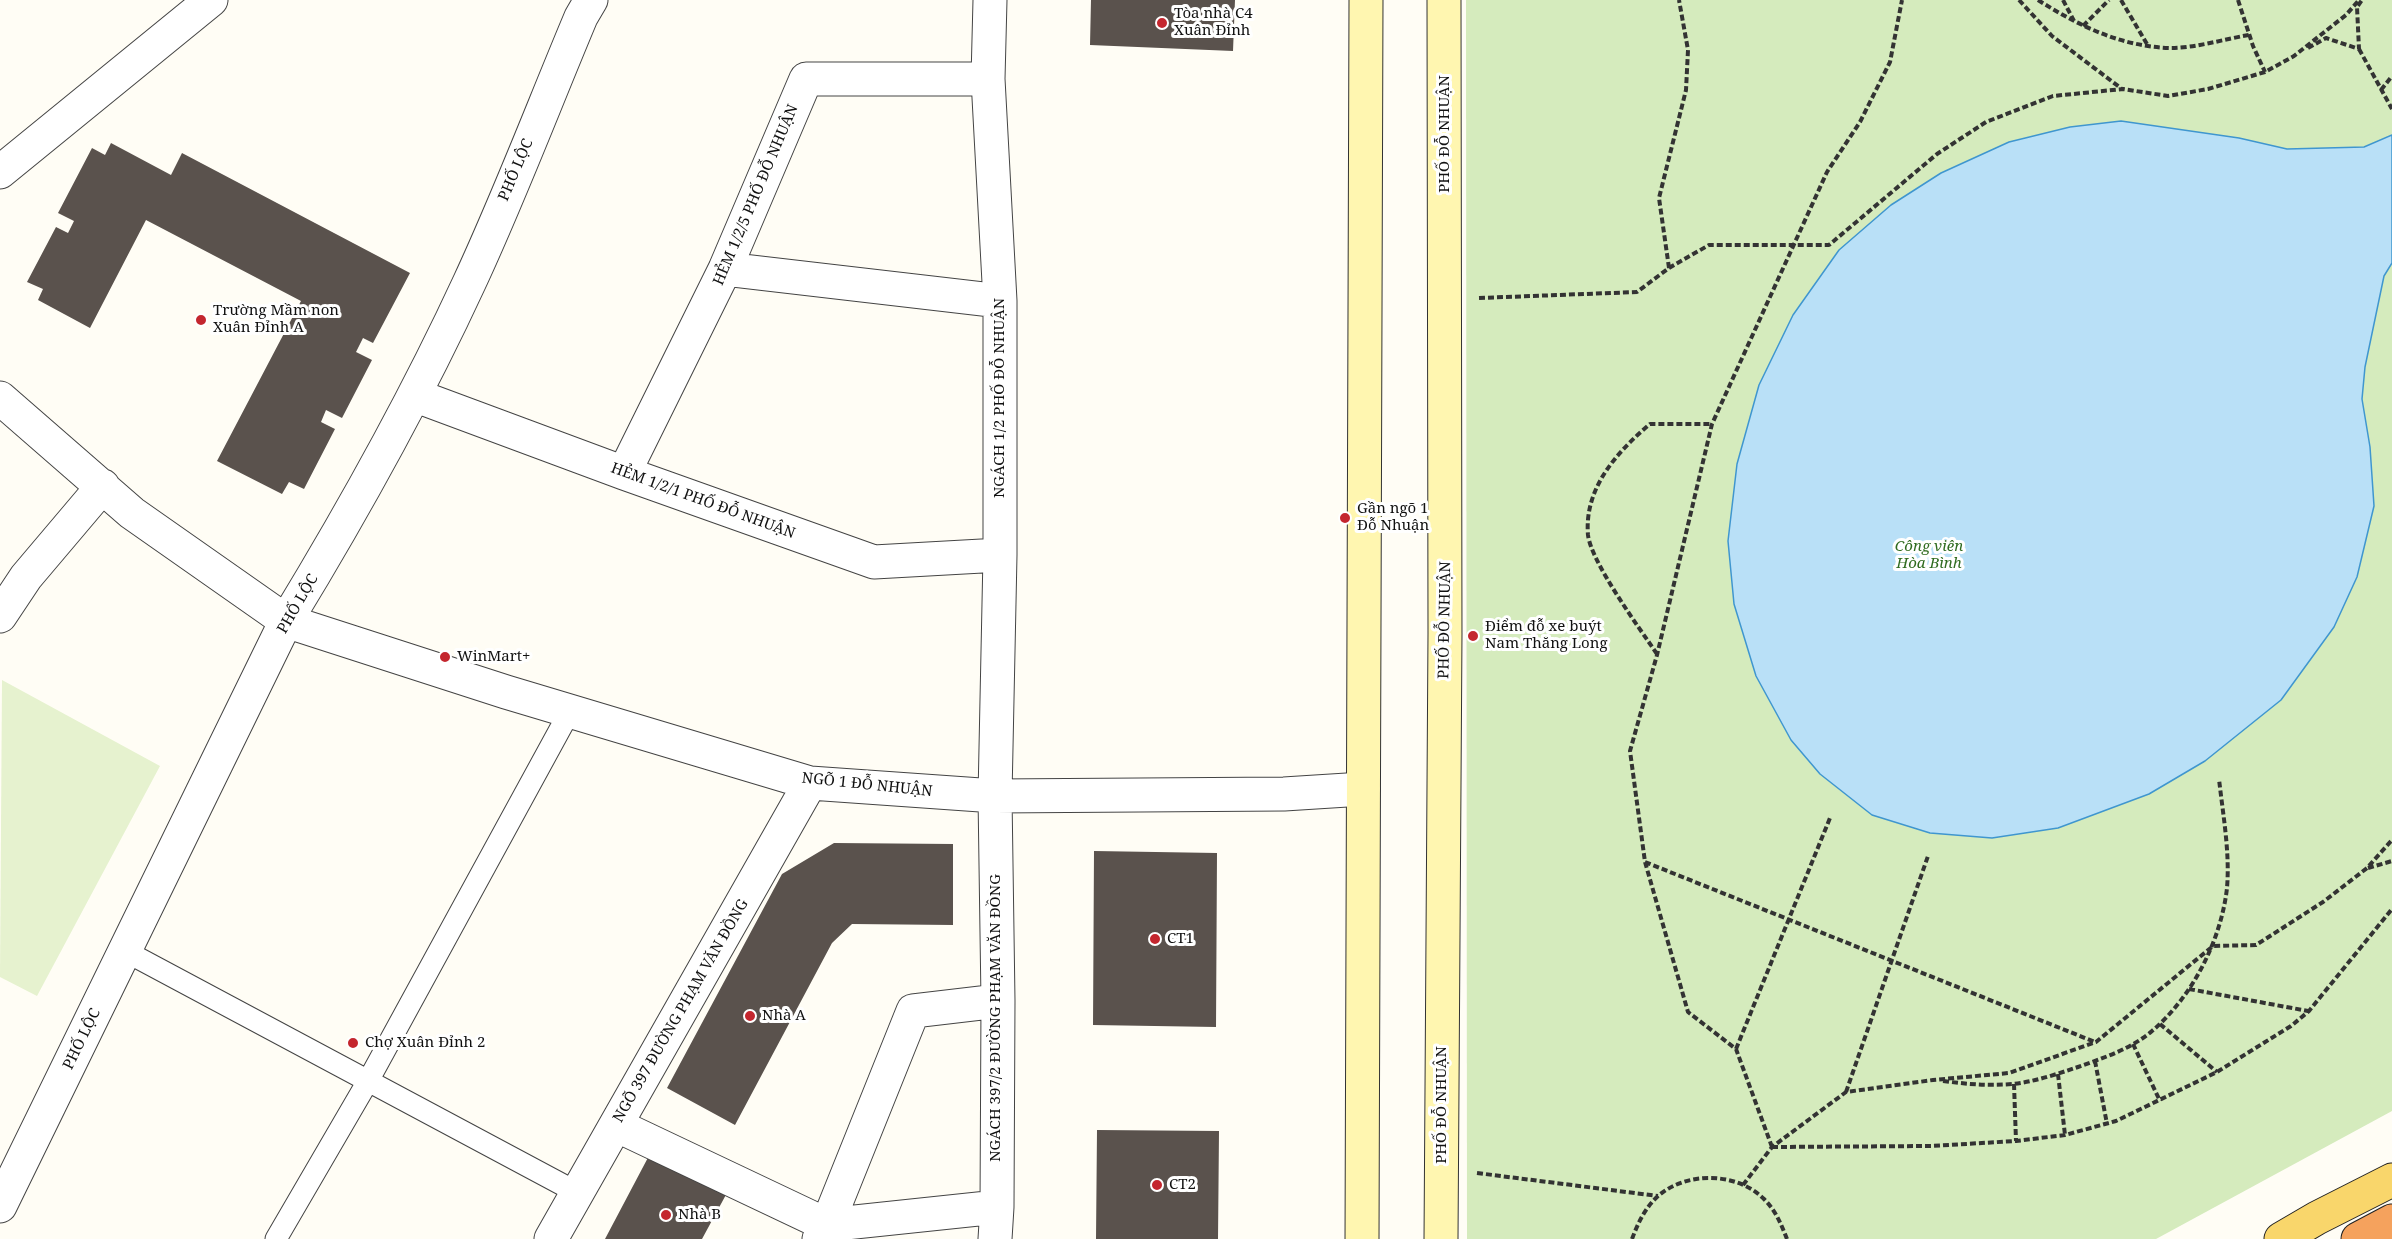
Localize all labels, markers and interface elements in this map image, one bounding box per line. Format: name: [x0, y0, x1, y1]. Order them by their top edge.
place label: Tòa nhà C4 Xuân Đỉnh: [1174, 5, 1253, 40]
marker: Tòa nhà C4 Xuân Đỉnh: [1155, 16, 1169, 30]
street label: PHỐ ĐỖ NHUẬN: [1436, 75, 1454, 193]
street label: HẺM 1/2/5 PHỐ ĐỖ NHUẬN: [710, 102, 802, 288]
street label: PHỐ LỘC: [495, 136, 537, 204]
street label: NGÁCH 1/2 PHỐ ĐỖ NHUẬN: [991, 298, 1009, 498]
place label: Trường Mầm non Xuân Đỉnh A: [213, 302, 339, 337]
marker: Trường Mầm non Xuân Đỉnh A: [194, 313, 208, 327]
street label: HẺM 1/2/1 PHỐ ĐỖ NHUẬN: [608, 459, 798, 543]
place label: Gần ngõ 1 Đỗ Nhuận: [1357, 500, 1429, 535]
marker: Gần ngõ 1 Đỗ Nhuận: [1338, 511, 1352, 525]
park label: Công viên Hòa Bình: [1895, 538, 1963, 573]
street label: PHỐ ĐỖ NHUẬN: [1435, 561, 1455, 679]
street label: PHỐ LỘC: [274, 571, 322, 637]
place label: Điểm đỗ xe buýt Nam Thăng Long: [1485, 618, 1608, 653]
marker: Điểm đỗ xe buýt Nam Thăng Long: [1466, 629, 1480, 643]
place label: WinMart+: [457, 648, 530, 666]
marker: WinMart+: [438, 650, 452, 664]
street label: NGÕ 1 ĐỖ NHUẬN: [801, 769, 933, 801]
street label: NGÁCH 397/2 ĐƯỜNG PHẠM VĂN ĐỒNG: [987, 874, 1005, 1162]
street label: NGÕ 397 ĐƯỜNG PHẠM VĂN ĐỒNG: [610, 896, 752, 1126]
place label: CT1: [1167, 930, 1194, 948]
marker: CT1: [1148, 932, 1162, 946]
street label: PHỐ LỘC: [60, 1006, 104, 1072]
place label: Nhà A: [762, 1007, 806, 1025]
marker: Nhà A: [743, 1009, 757, 1023]
place label: Chợ Xuân Đỉnh 2: [365, 1034, 485, 1052]
marker: Chợ Xuân Đỉnh 2: [346, 1036, 360, 1050]
street label: PHỐ ĐỖ NHUẬN: [1433, 1046, 1451, 1164]
place label: CT2: [1169, 1176, 1196, 1194]
marker: CT2: [1150, 1178, 1164, 1192]
place label: Nhà B: [678, 1206, 721, 1224]
marker: Nhà B: [659, 1208, 673, 1222]

